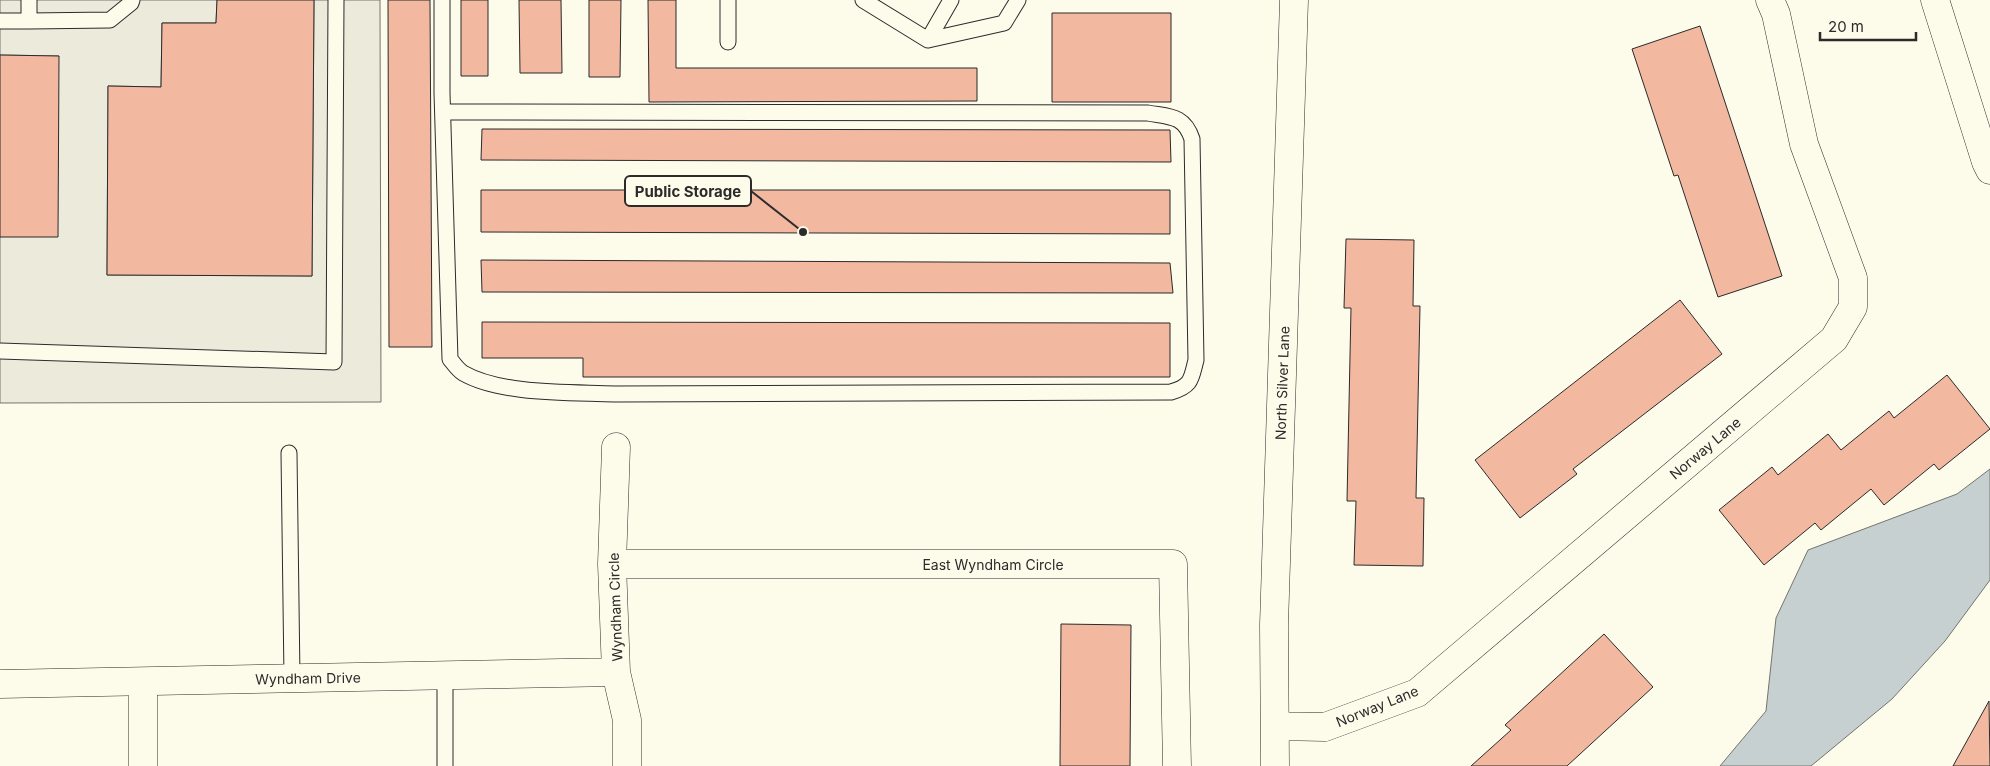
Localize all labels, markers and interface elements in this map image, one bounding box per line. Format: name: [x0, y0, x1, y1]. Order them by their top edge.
scale bar: [1820, 10, 1916, 42]
text: 20 m: [1828, 17, 1864, 36]
callout: Public Storage: [625, 176, 751, 206]
text: Public Storage: [635, 182, 741, 201]
street label: North Silver Lane: [1272, 326, 1292, 440]
street label: Norway Lane: [1666, 413, 1744, 483]
street label: Wyndham Circle: [605, 552, 625, 662]
street label: East Wyndham Circle: [922, 556, 1064, 573]
street label: Wyndham Drive: [255, 669, 361, 687]
street label: Norway Lane: [1333, 682, 1421, 730]

